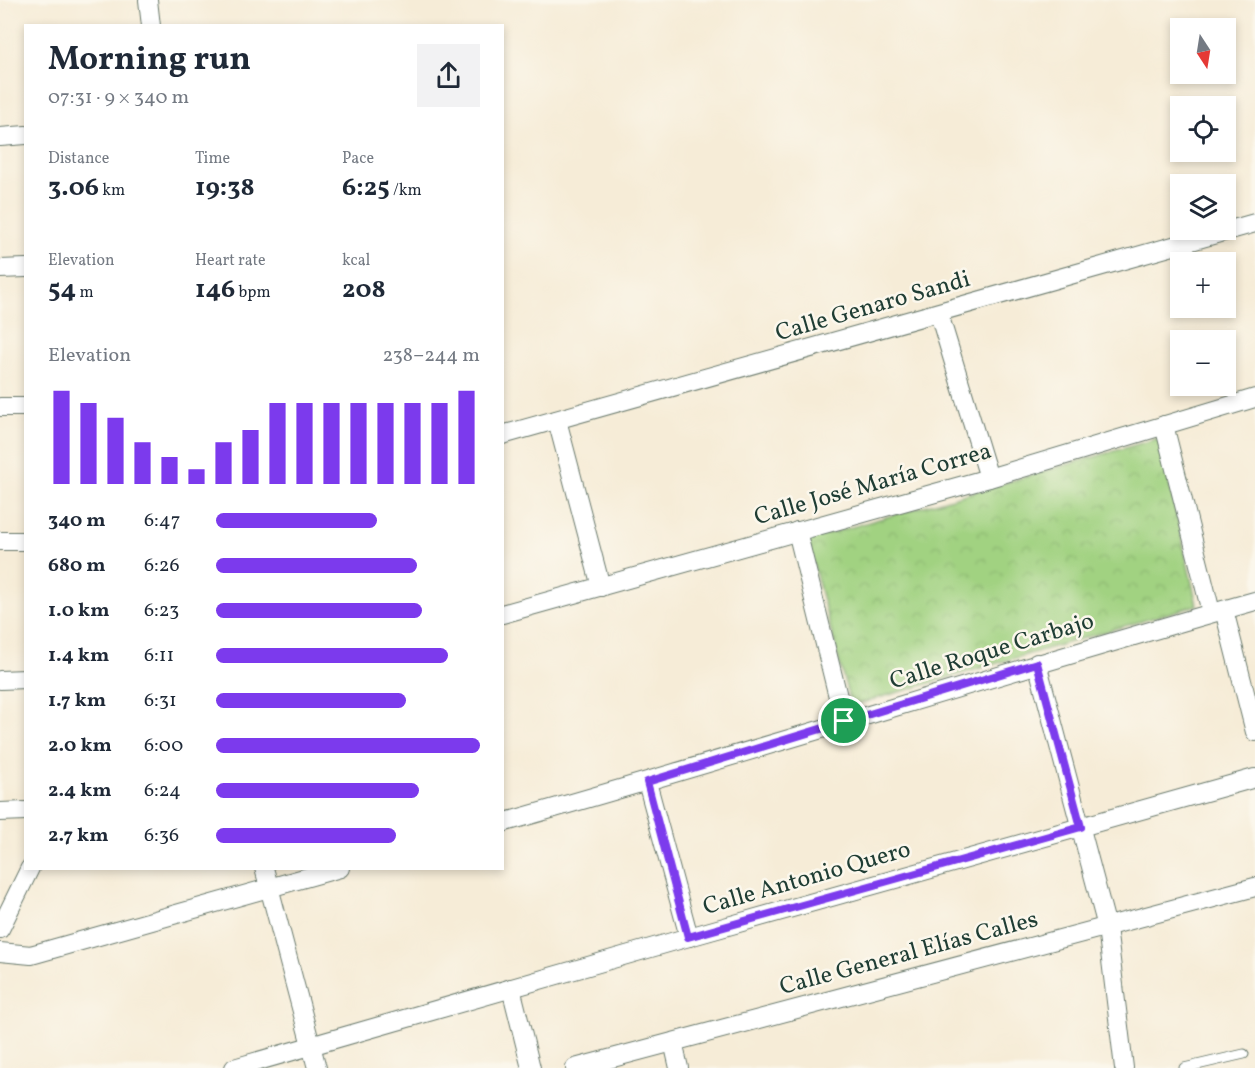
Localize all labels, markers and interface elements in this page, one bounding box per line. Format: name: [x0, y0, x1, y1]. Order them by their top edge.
north arrow: [1170, 18, 1236, 84]
map controls: [1170, 18, 1236, 396]
text: Morning run: [48, 38, 251, 84]
button: share: [417, 44, 480, 107]
text: 07:31 · 9 × 340 m: [48, 84, 189, 112]
button: locate: [1170, 96, 1236, 162]
text: Distance: [48, 148, 109, 170]
text: Time: [195, 148, 230, 170]
text: Pace: [342, 148, 374, 170]
text: 3.06: [48, 170, 99, 206]
text: 19:38: [195, 170, 255, 206]
text: 6:25: [342, 170, 390, 206]
button: layers: [1170, 174, 1236, 240]
text: km: [99, 180, 125, 202]
text: /km: [390, 180, 422, 202]
text: Elevation: [48, 250, 115, 272]
text: Heart rate: [195, 250, 266, 272]
text: kcal: [342, 250, 370, 272]
button: +: [1170, 252, 1236, 318]
street label: Calle Genaro Sandi: [772, 263, 974, 351]
text: 54: [48, 272, 76, 308]
text: 146: [195, 272, 235, 308]
text: 208: [342, 272, 386, 308]
text: m: [76, 282, 94, 304]
text: bpm: [235, 282, 271, 304]
button: −: [1170, 330, 1236, 396]
text: Elevation: [48, 342, 131, 370]
text: 238–244 m: [382, 342, 480, 370]
street label: Calle José María Correa: [750, 435, 996, 535]
text: 340 m: [48, 507, 106, 535]
text: 6:47: [144, 507, 180, 535]
text: 680 m: [48, 552, 106, 580]
text: 6:26: [144, 552, 180, 580]
text: 1.0 km: [48, 597, 110, 625]
text: 6:23: [144, 597, 179, 625]
street label: Calle Roque Carbajo: [886, 605, 1098, 699]
text: 1.4 km: [48, 642, 109, 670]
text: 6:11: [144, 642, 174, 670]
text: 1.7 km: [48, 687, 106, 715]
text: 6:31: [144, 687, 177, 715]
pin: [818, 695, 869, 746]
icon: arrive: [827, 704, 860, 737]
text: 2.0 km: [48, 732, 112, 760]
text: 6:00: [144, 732, 183, 760]
text: 2.4 km: [48, 777, 112, 805]
text: 6:24: [144, 777, 181, 805]
text: 2.7 km: [48, 822, 109, 850]
text: 6:36: [144, 822, 179, 850]
street label: Calle Antonio Quero: [699, 833, 915, 925]
street label: Calle General Elías Calles: [776, 903, 1042, 1005]

